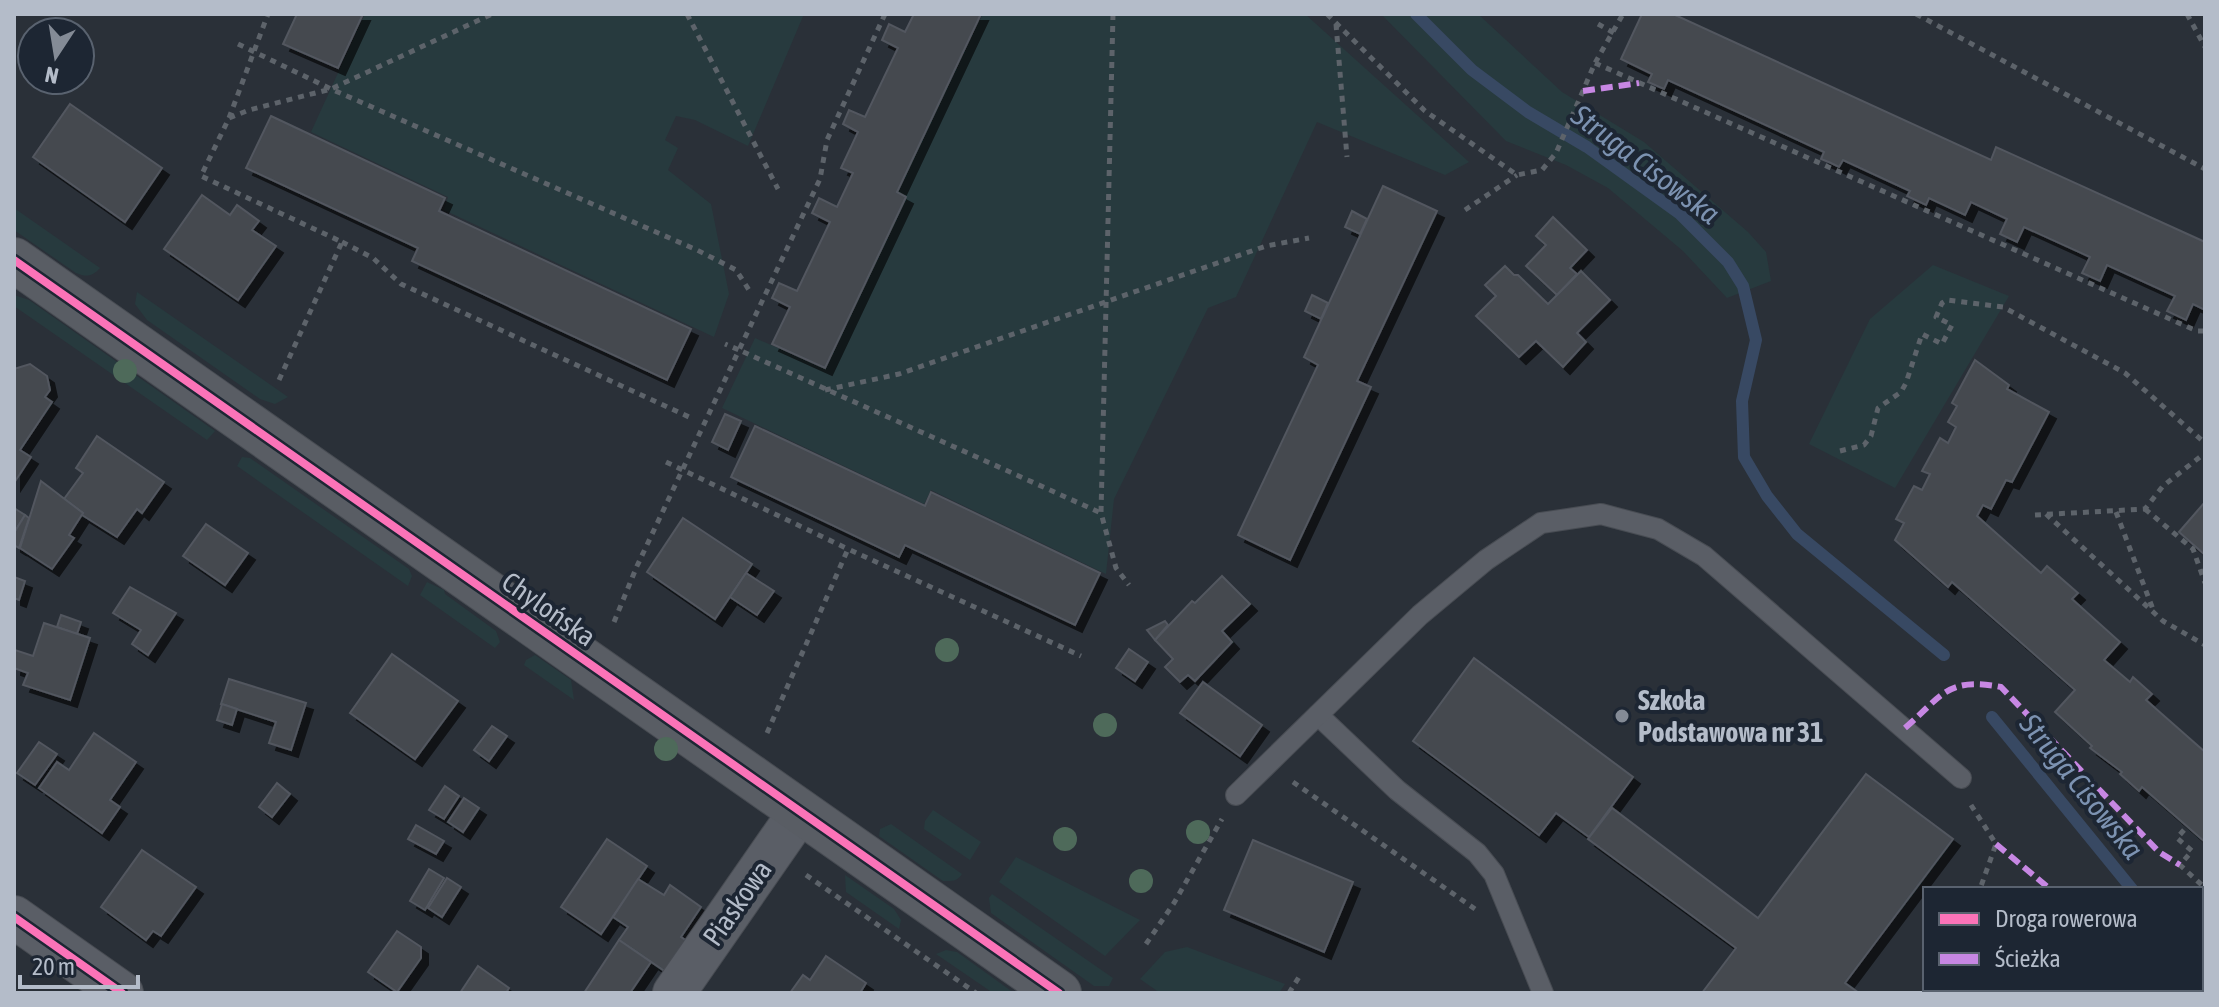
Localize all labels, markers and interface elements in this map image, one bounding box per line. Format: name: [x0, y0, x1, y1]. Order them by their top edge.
north arrow: [16, 16, 96, 96]
text: N: [43, 61, 61, 90]
water label: Struga Cisowska: [1565, 97, 1727, 231]
street label: Chylońska: [496, 565, 602, 653]
place label: Szkoła Podstawowa nr 31: [1638, 684, 1823, 748]
water label: Struga Cisowska: [2013, 706, 2151, 865]
marker: Szkoła Podstawowa nr 31: [1613, 707, 1631, 725]
street label: Piaskowa: [696, 854, 778, 952]
legend: [1923, 887, 2203, 991]
text: Droga rowerowa: [1995, 905, 2138, 932]
scale bar: [20, 939, 138, 989]
text: Ścieżka: [1995, 945, 2061, 972]
text: 20 m: [32, 953, 75, 980]

